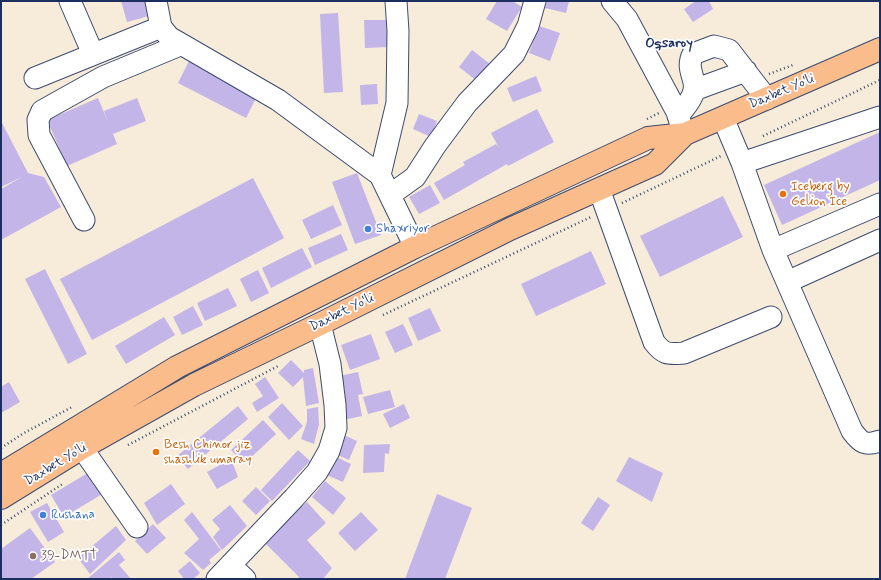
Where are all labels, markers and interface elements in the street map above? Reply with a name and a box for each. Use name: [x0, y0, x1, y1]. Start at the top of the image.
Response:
district label: Oqsaroy: [645, 36, 693, 52]
street label: Daxbet Yo'li: [747, 71, 817, 113]
place label: Iceberg by Gelion Ice: [791, 179, 850, 210]
marker: Iceberg by Gelion Ice: [778, 189, 788, 199]
place label: Shaxriyor: [376, 221, 430, 237]
marker: Shaxriyor: [363, 224, 373, 234]
street label: Daxbet Yo'li: [307, 291, 377, 335]
place label: Besh Chinor jiz shashlik umaray: [164, 437, 251, 468]
street label: Daxbet Yo'li: [22, 440, 90, 490]
marker: Besh Chinor jiz shashlik umaray: [151, 447, 161, 457]
place label: Rushana: [51, 507, 95, 523]
marker: Rushana: [38, 510, 48, 520]
place label: 39-DMTT: [41, 548, 97, 564]
marker: 39-DMTT: [28, 551, 38, 561]

